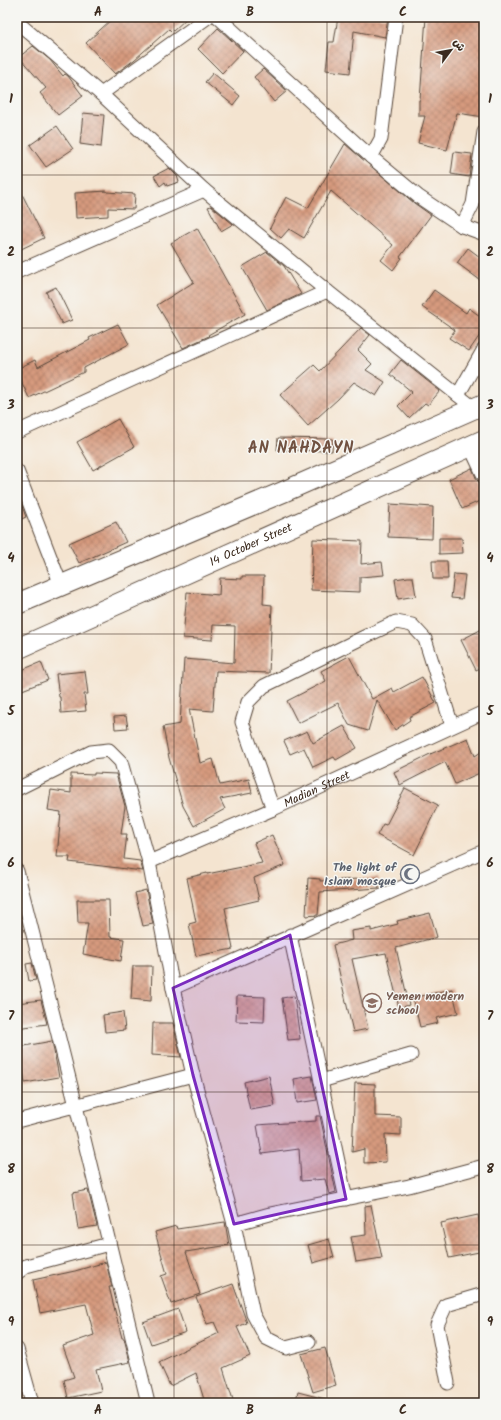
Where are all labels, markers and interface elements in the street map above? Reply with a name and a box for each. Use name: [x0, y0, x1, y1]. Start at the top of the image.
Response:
text: A: [94, 2, 102, 23]
text: B: [246, 2, 254, 23]
text: C: [399, 2, 407, 23]
north arrow: [431, 30, 471, 70]
text: ش: [448, 35, 469, 55]
text: 1: [9, 89, 13, 110]
text: 1: [488, 89, 492, 110]
text: 2: [7, 242, 15, 263]
text: 2: [486, 242, 494, 263]
text: 3: [6, 395, 15, 416]
text: 3: [485, 395, 494, 416]
district label: AN NAHDAYN: [248, 436, 354, 461]
street label: 14 October Street: [206, 517, 295, 571]
text: 4: [7, 548, 15, 569]
text: 4: [486, 548, 494, 569]
text: 5: [7, 701, 16, 722]
text: 5: [486, 701, 495, 722]
street label: Madian Street: [280, 765, 353, 812]
text: 6: [7, 853, 15, 874]
text: 6: [486, 853, 494, 874]
place label: The light of Islam mosque: [324, 858, 398, 891]
mosque icon: The light of Islam mosque: [399, 863, 421, 885]
place label: Yemen modern school: [386, 987, 465, 1020]
school or university icon: Yemen modern school: [361, 992, 383, 1014]
text: 7: [8, 1006, 15, 1027]
text: 7: [487, 1006, 494, 1027]
text: 8: [7, 1159, 15, 1180]
text: 8: [486, 1159, 494, 1180]
text: 9: [8, 1312, 15, 1333]
text: 9: [487, 1312, 494, 1333]
text: A: [94, 1400, 102, 1420]
text: B: [246, 1400, 254, 1420]
text: C: [399, 1400, 407, 1420]

